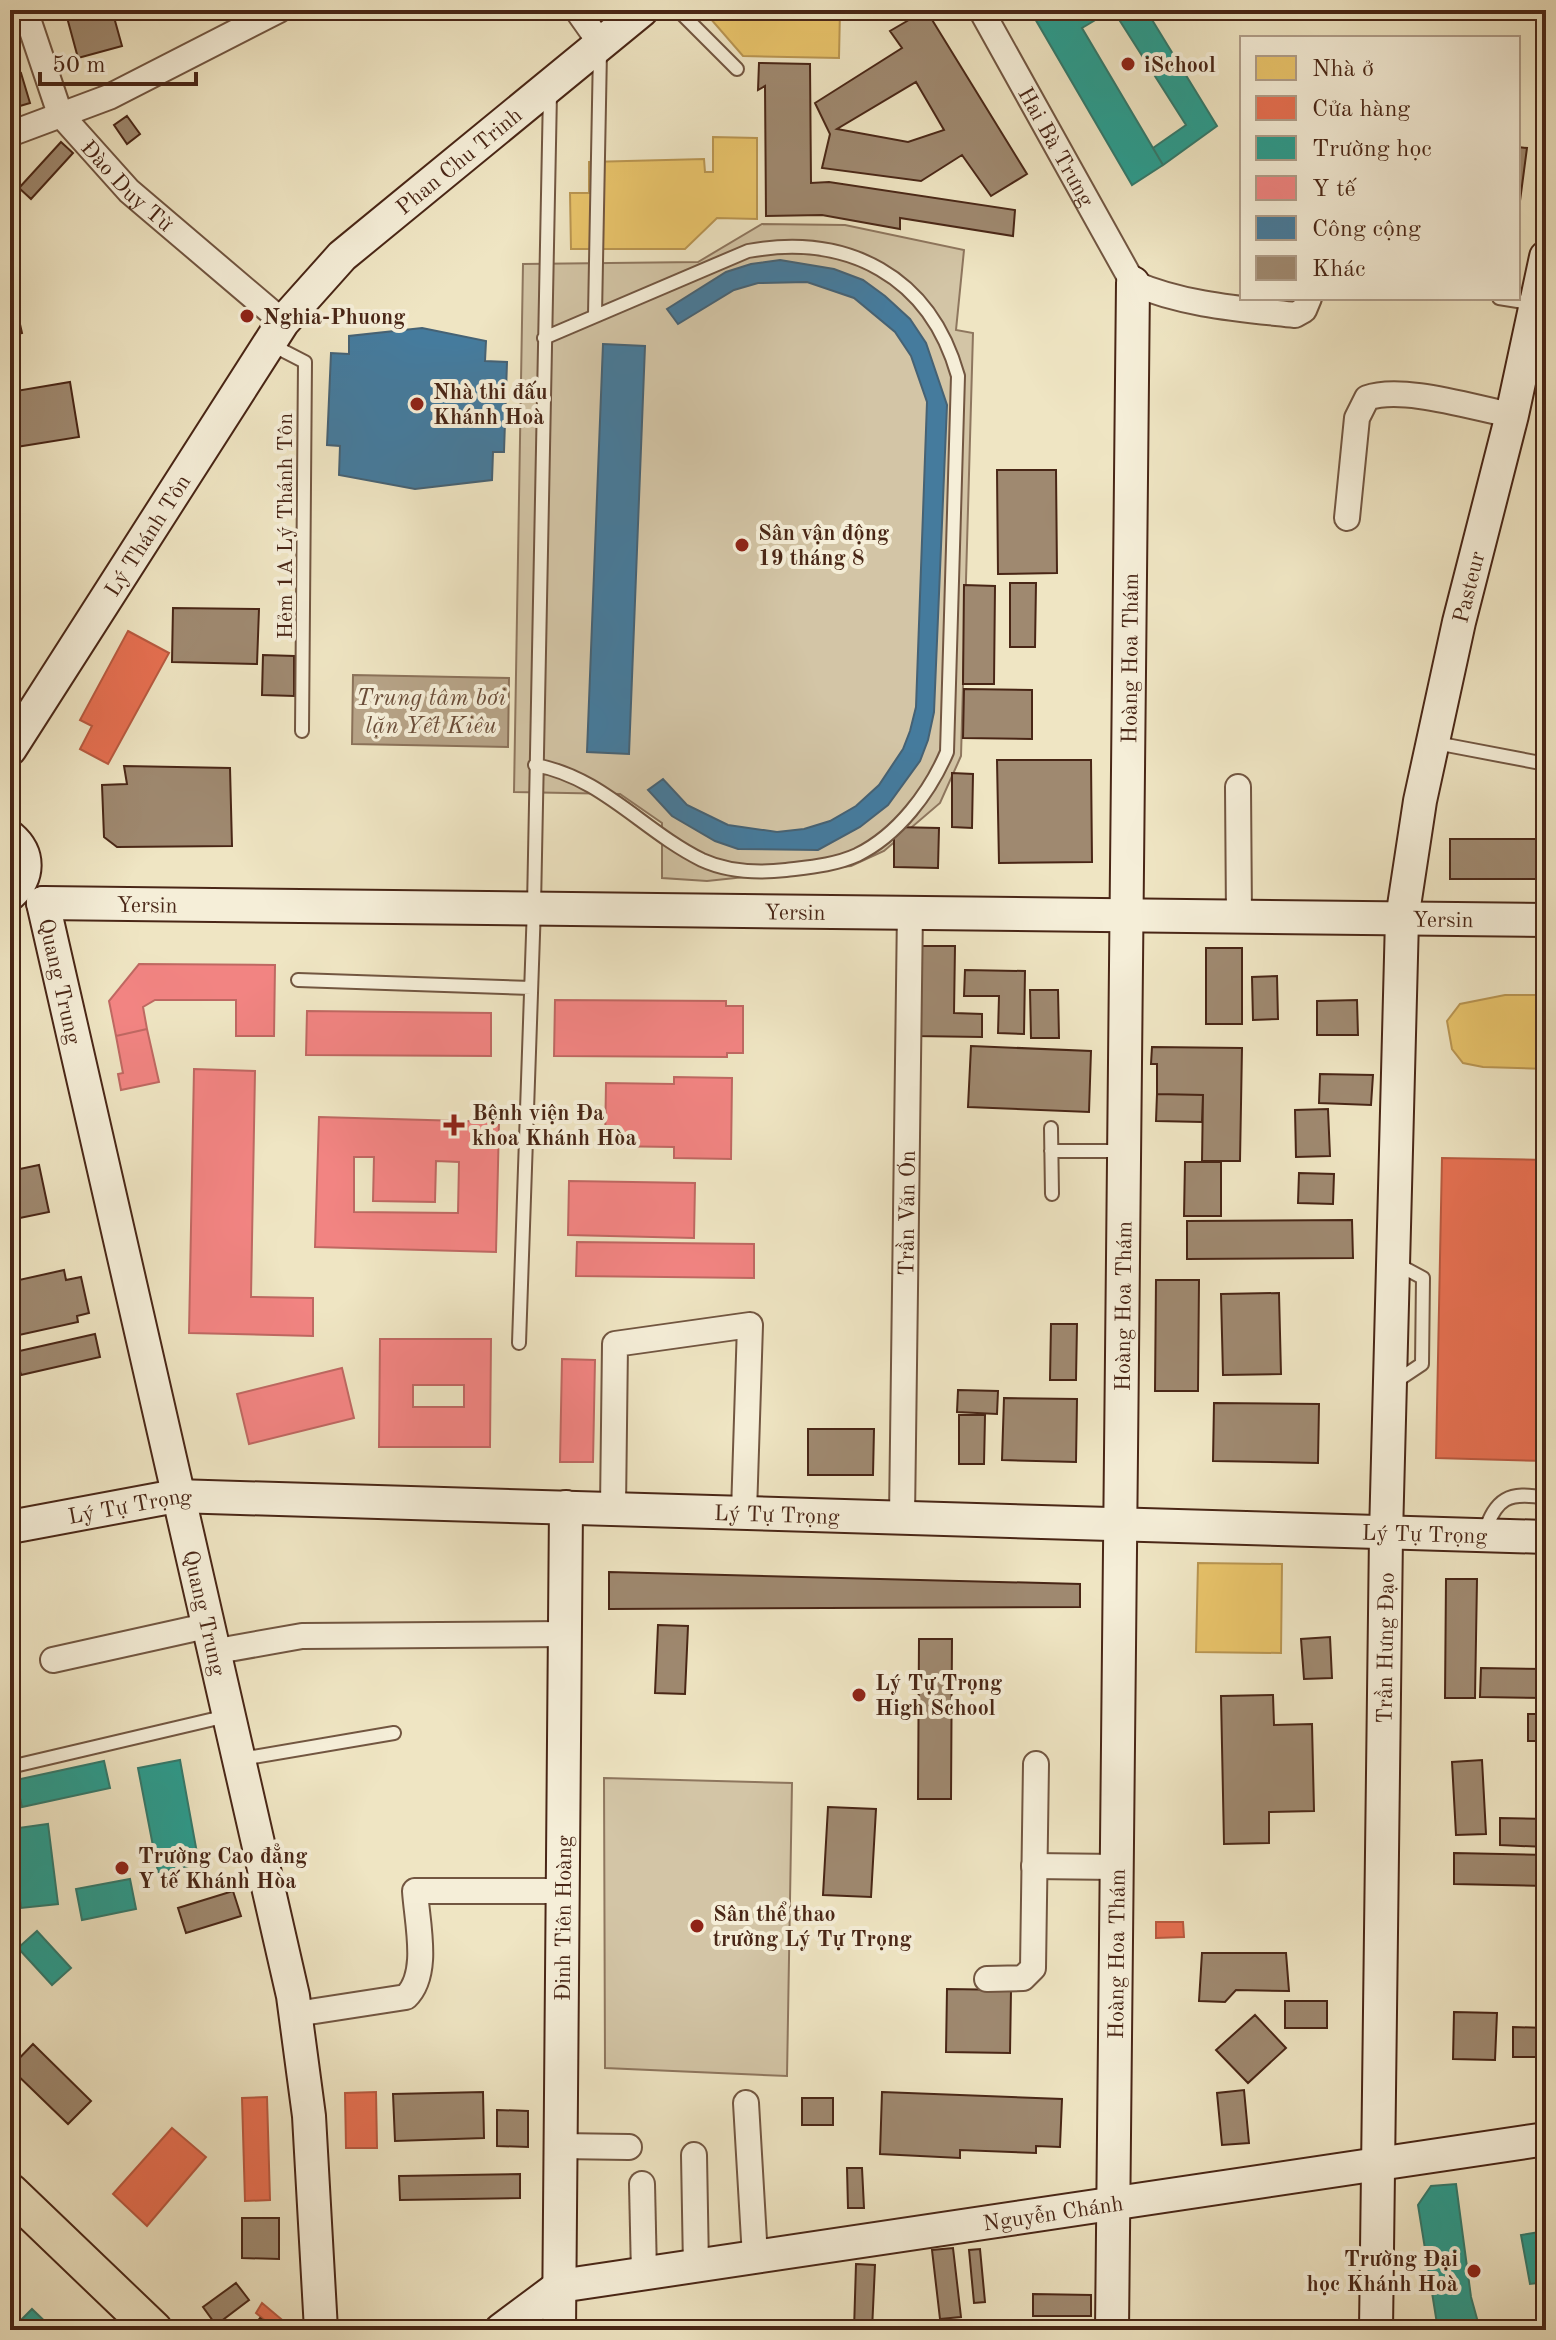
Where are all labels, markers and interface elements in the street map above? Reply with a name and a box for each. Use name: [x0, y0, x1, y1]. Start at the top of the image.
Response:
scale bar: [40, 36, 196, 86]
legend: [1240, 36, 1520, 300]
text: 50 m: [52, 54, 106, 78]
marker: iSchool: [1119, 55, 1137, 73]
place label: iSchool: [1144, 55, 1216, 77]
text: Nhà ở: [1312, 58, 1374, 82]
street label: Hai Bà Trưng: [1013, 84, 1097, 211]
text: Cửa hàng: [1312, 98, 1410, 122]
street label: Phan Chu Trinh: [393, 104, 527, 220]
street label: Đào Duy Từ: [76, 137, 176, 236]
text: Trường học: [1312, 138, 1432, 162]
text: Y tế: [1312, 177, 1358, 202]
text: Công cộng: [1312, 218, 1421, 242]
text: Khác: [1312, 258, 1366, 282]
marker: Nghia-Phuong: [238, 307, 256, 325]
place label: Nghia-Phuong: [263, 307, 406, 329]
place label: Nhà thi đấu Khánh Hoà: [433, 380, 548, 429]
marker: Nhà thi đấu Khánh Hoà: [408, 395, 426, 413]
street label: Hẻm 1A Lý Thánh Tôn: [275, 413, 297, 639]
street label: Lý Thánh Tôn: [102, 471, 195, 601]
place label: Sân vận động 19 tháng 8: [758, 523, 889, 570]
marker: Sân vận động 19 tháng 8: [733, 536, 751, 554]
street label: Pasteur: [1450, 549, 1490, 626]
street label: Hoàng Hoa Thám: [1119, 573, 1143, 743]
water label: Trung tâm bơi lặn Yết Kiêu: [356, 687, 506, 739]
street label: Yersin: [116, 895, 178, 918]
street label: Yersin: [764, 902, 826, 925]
street label: Yersin: [1412, 909, 1474, 932]
street label: Quang Trung: [34, 916, 84, 1047]
place label: Bệnh viện Đa khoa Khánh Hòa: [472, 1103, 637, 1150]
marker: Bệnh viện Đa khoa Khánh Hòa: [443, 1114, 465, 1136]
street label: Trần Văn Ơn: [896, 1150, 920, 1276]
street label: Hoàng Hoa Thám: [1113, 1221, 1136, 1391]
street label: Lý Tự Trọng: [66, 1486, 192, 1529]
street label: Lý Tự Trọng: [714, 1503, 840, 1529]
street label: Lý Tự Trọng: [1361, 1522, 1488, 1548]
street label: Quang Trung: [178, 1548, 228, 1678]
street label: Trần Hưng Đạo: [1374, 1572, 1399, 1724]
place label: Lý Tự Trọng High School: [875, 1673, 1002, 1720]
marker: Lý Tự Trọng High School: [850, 1686, 868, 1704]
street label: Đinh Tiên Hoàng: [553, 1835, 576, 2001]
place label: Trường Cao đẳng Y tế Khánh Hòa: [138, 1843, 307, 1893]
marker: Trường Cao đẳng Y tế Khánh Hòa: [113, 1859, 131, 1877]
street label: Hoàng Hoa Thám: [1106, 1869, 1130, 2039]
place label: Sân thể thao trường Lý Tự Trọng: [713, 1901, 912, 1951]
marker: Sân thể thao trường Lý Tự Trọng: [688, 1917, 706, 1935]
street label: Nguyễn Chánh: [982, 2193, 1125, 2236]
place label: Trường Đại học Khánh Hoà: [1307, 2249, 1458, 2296]
marker: Trường Đại học Khánh Hoà: [1465, 2262, 1483, 2280]

